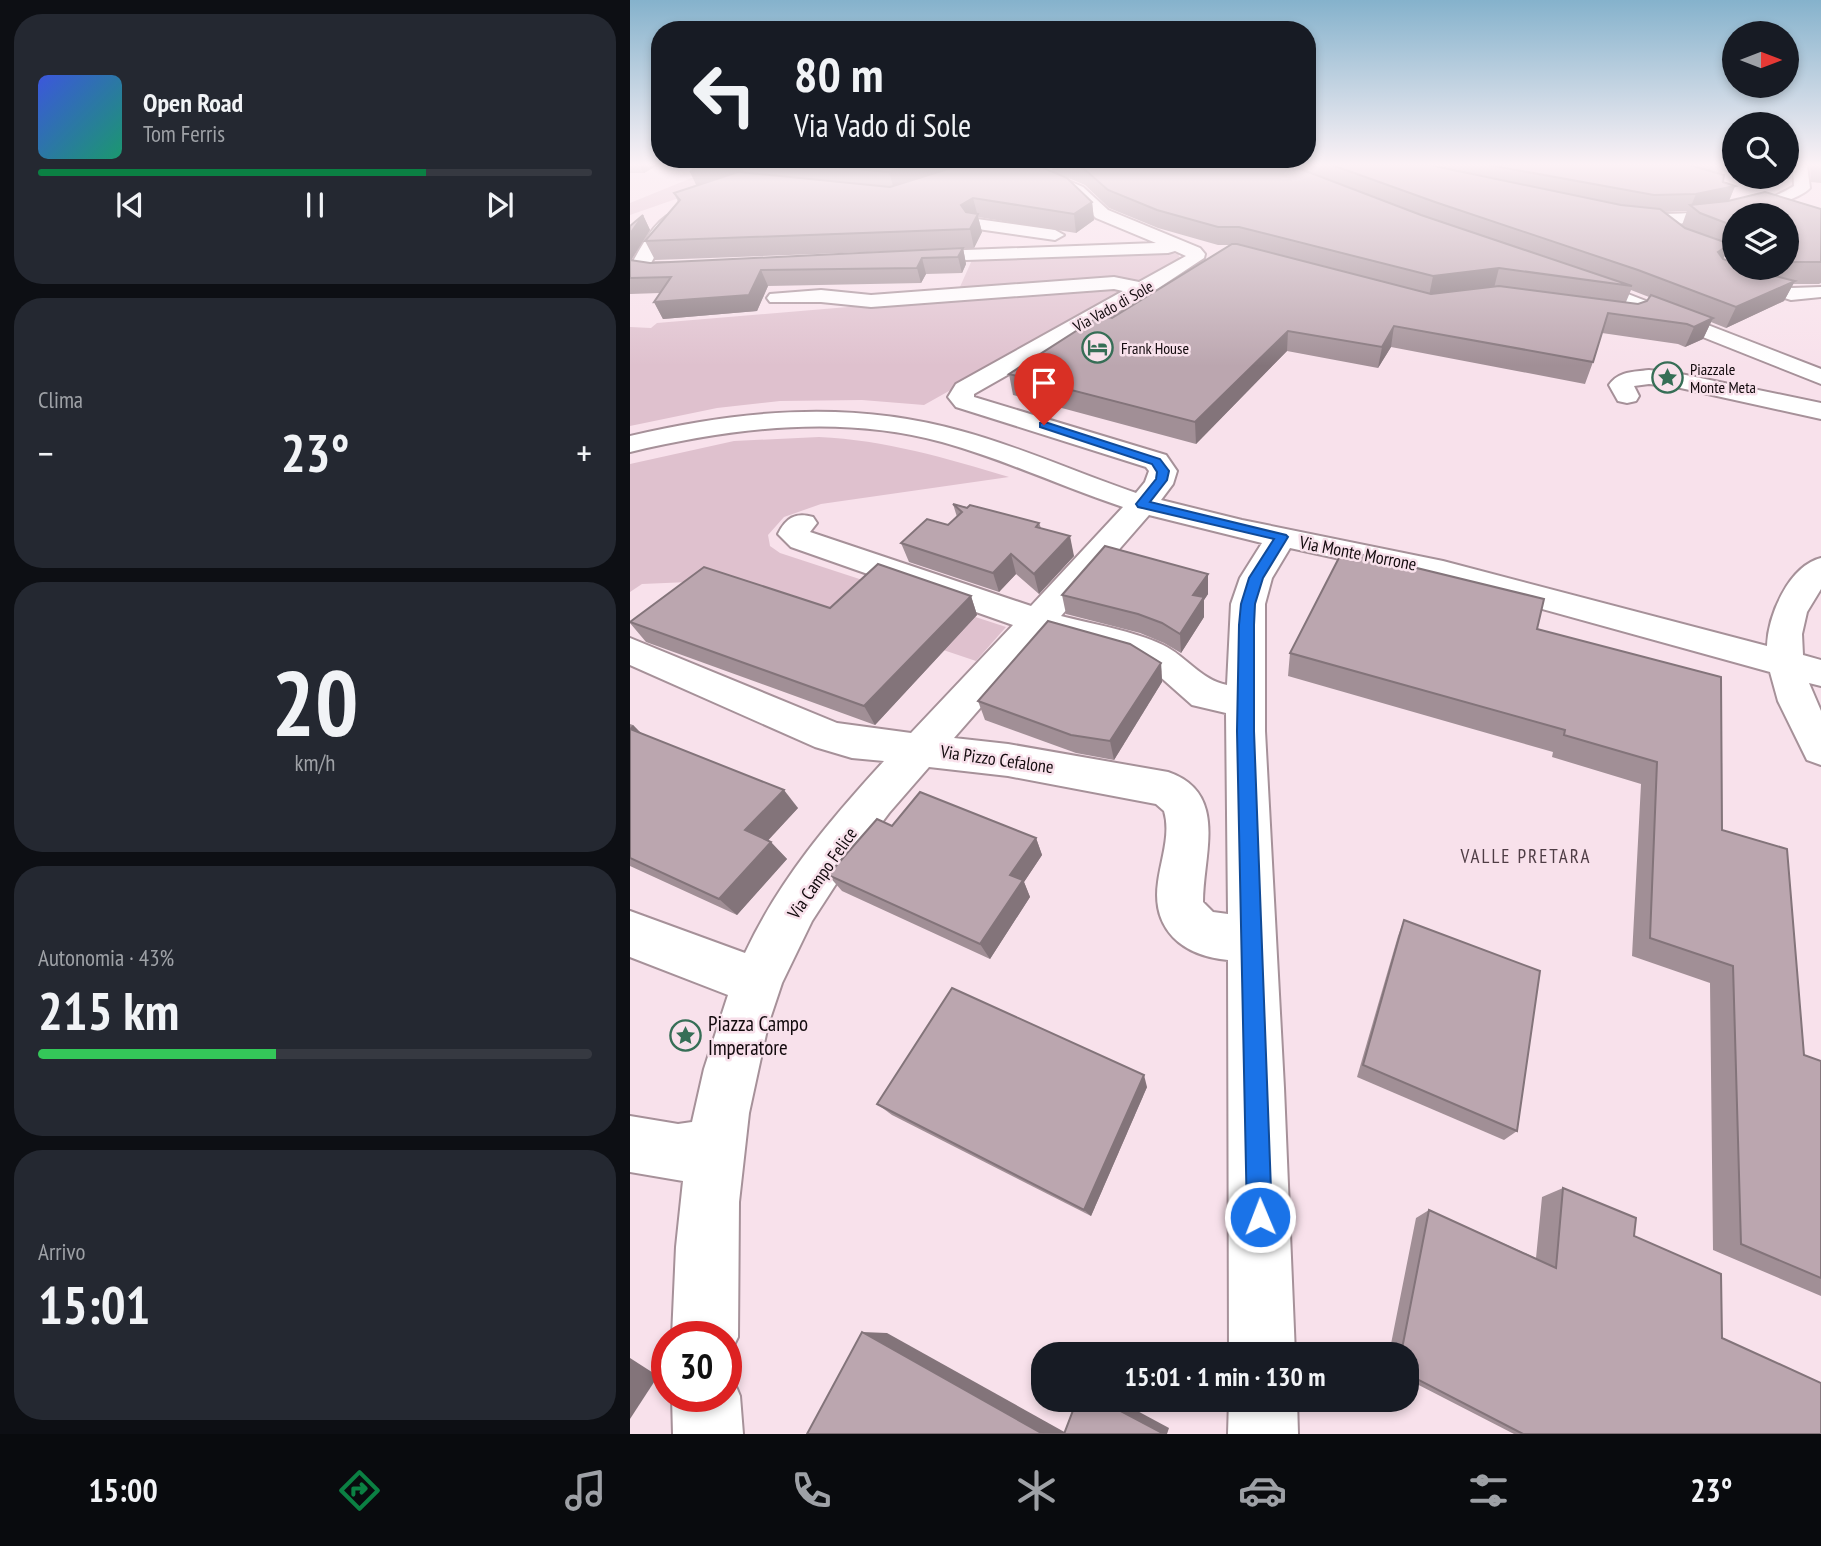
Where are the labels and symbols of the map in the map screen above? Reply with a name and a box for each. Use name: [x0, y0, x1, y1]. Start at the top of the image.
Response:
north arrow: [1722, 21, 1799, 98]
street label: Via Vado di Sole: [1069, 276, 1157, 337]
hotel icon: Frank House: [1081, 331, 1115, 365]
place label: Frank House: [1121, 338, 1189, 358]
pin: [1014, 353, 1074, 425]
place label: Piazzale Monte Meta: [1690, 359, 1756, 397]
place icon: Piazzale Monte Meta: [1650, 361, 1684, 395]
street label: Via Monte Morrone: [1297, 530, 1418, 576]
street label: Via Pizzo Cefalone: [938, 740, 1055, 778]
street label: Via Campo Felice: [782, 823, 862, 924]
district label: VALLE PRETARA: [1460, 844, 1591, 868]
place label: Piazza Campo Imperatore: [708, 1010, 808, 1061]
place icon: Piazza Campo Imperatore: [668, 1018, 702, 1052]
position arrow: [1223, 1180, 1297, 1254]
speed limit sign: 30: [651, 1321, 742, 1412]

